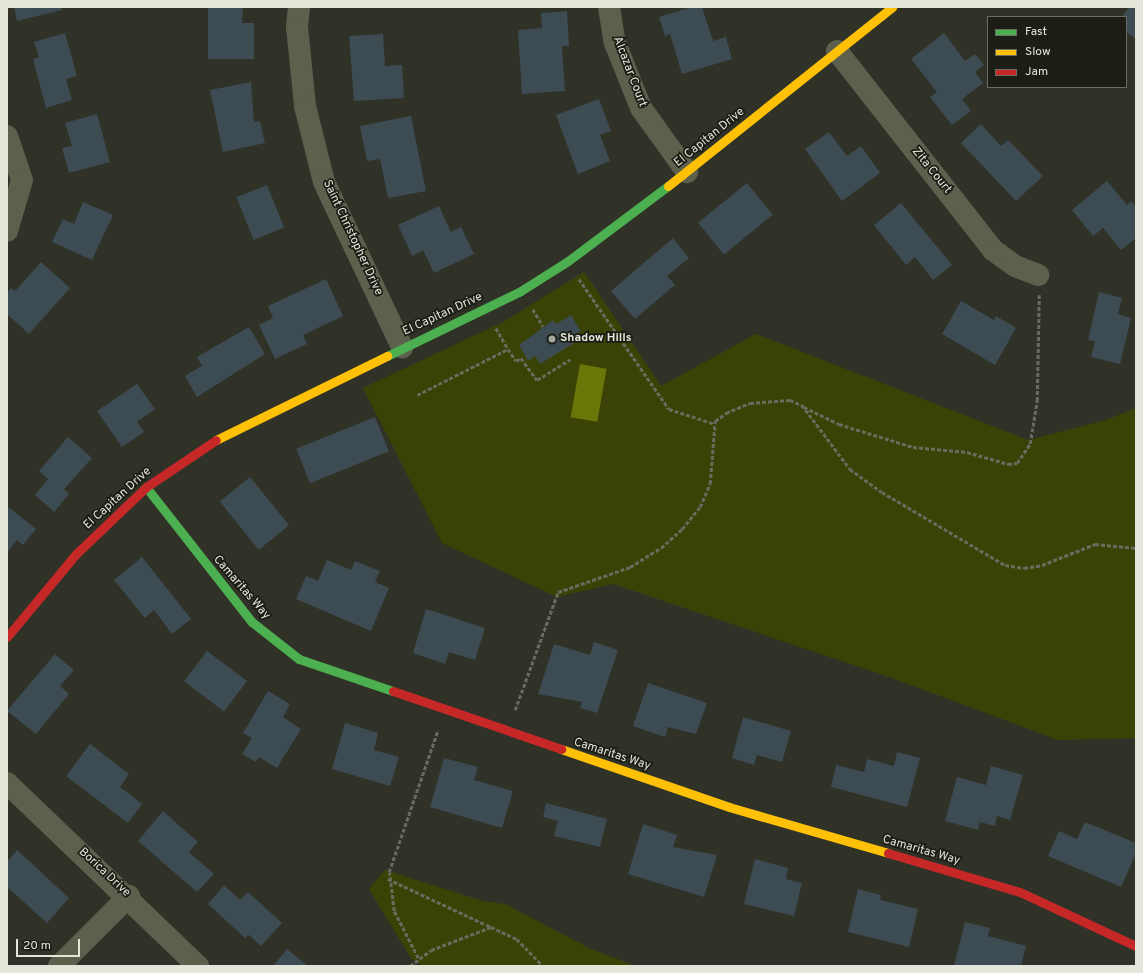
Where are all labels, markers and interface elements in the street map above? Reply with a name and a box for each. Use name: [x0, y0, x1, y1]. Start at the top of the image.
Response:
legend: [987, 16, 1127, 88]
text: Fast: [1025, 24, 1047, 40]
street label: Alcazar Court: [609, 35, 649, 109]
text: Slow: [1025, 44, 1051, 60]
text: Jam: [1025, 64, 1048, 80]
street label: El Capitan Drive: [672, 105, 748, 171]
street label: Zita Court: [908, 145, 954, 197]
street label: Saint Christopher Drive: [319, 178, 385, 298]
street label: El Capitan Drive: [401, 290, 485, 340]
place label: Shadow Hills: [560, 332, 632, 346]
marker: Shadow Hills: [547, 334, 557, 344]
street label: El Capitan Drive: [81, 465, 155, 533]
street label: Camaritas Way: [209, 553, 273, 623]
street label: Camaritas Way: [572, 736, 652, 774]
street label: Camaritas Way: [880, 833, 962, 869]
street label: Borica Drive: [75, 845, 133, 901]
scale bar: [18, 931, 82, 957]
text: 20 m: [23, 938, 51, 954]

